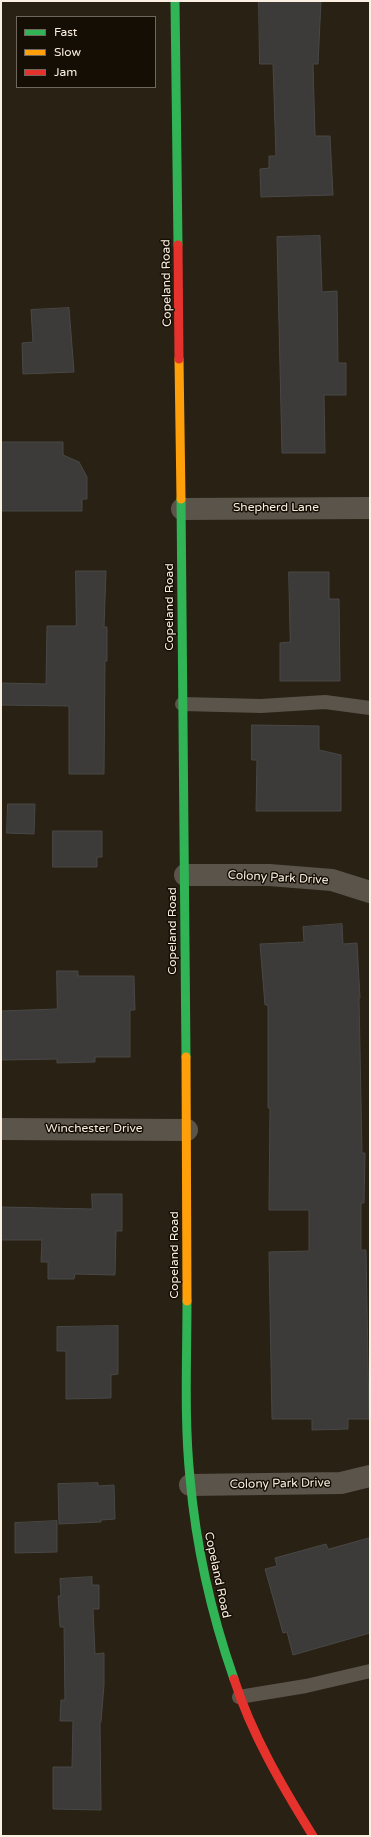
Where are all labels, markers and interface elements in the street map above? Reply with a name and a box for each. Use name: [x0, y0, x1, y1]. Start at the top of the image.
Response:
legend: [16, 16, 156, 88]
text: Fast: [54, 25, 77, 39]
text: Slow: [54, 45, 81, 59]
text: Jam: [54, 65, 77, 79]
street label: Copeland Road: [159, 239, 175, 327]
street label: Shepherd Lane: [233, 501, 319, 515]
street label: Copeland Road: [163, 563, 177, 651]
street label: Colony Park Drive: [227, 868, 329, 888]
street label: Copeland Road: [166, 887, 180, 975]
street label: Winchester Drive: [45, 1122, 143, 1136]
street label: Copeland Road: [168, 1211, 182, 1299]
street label: Colony Park Drive: [229, 1476, 331, 1492]
street label: Copeland Road: [201, 1531, 233, 1619]

